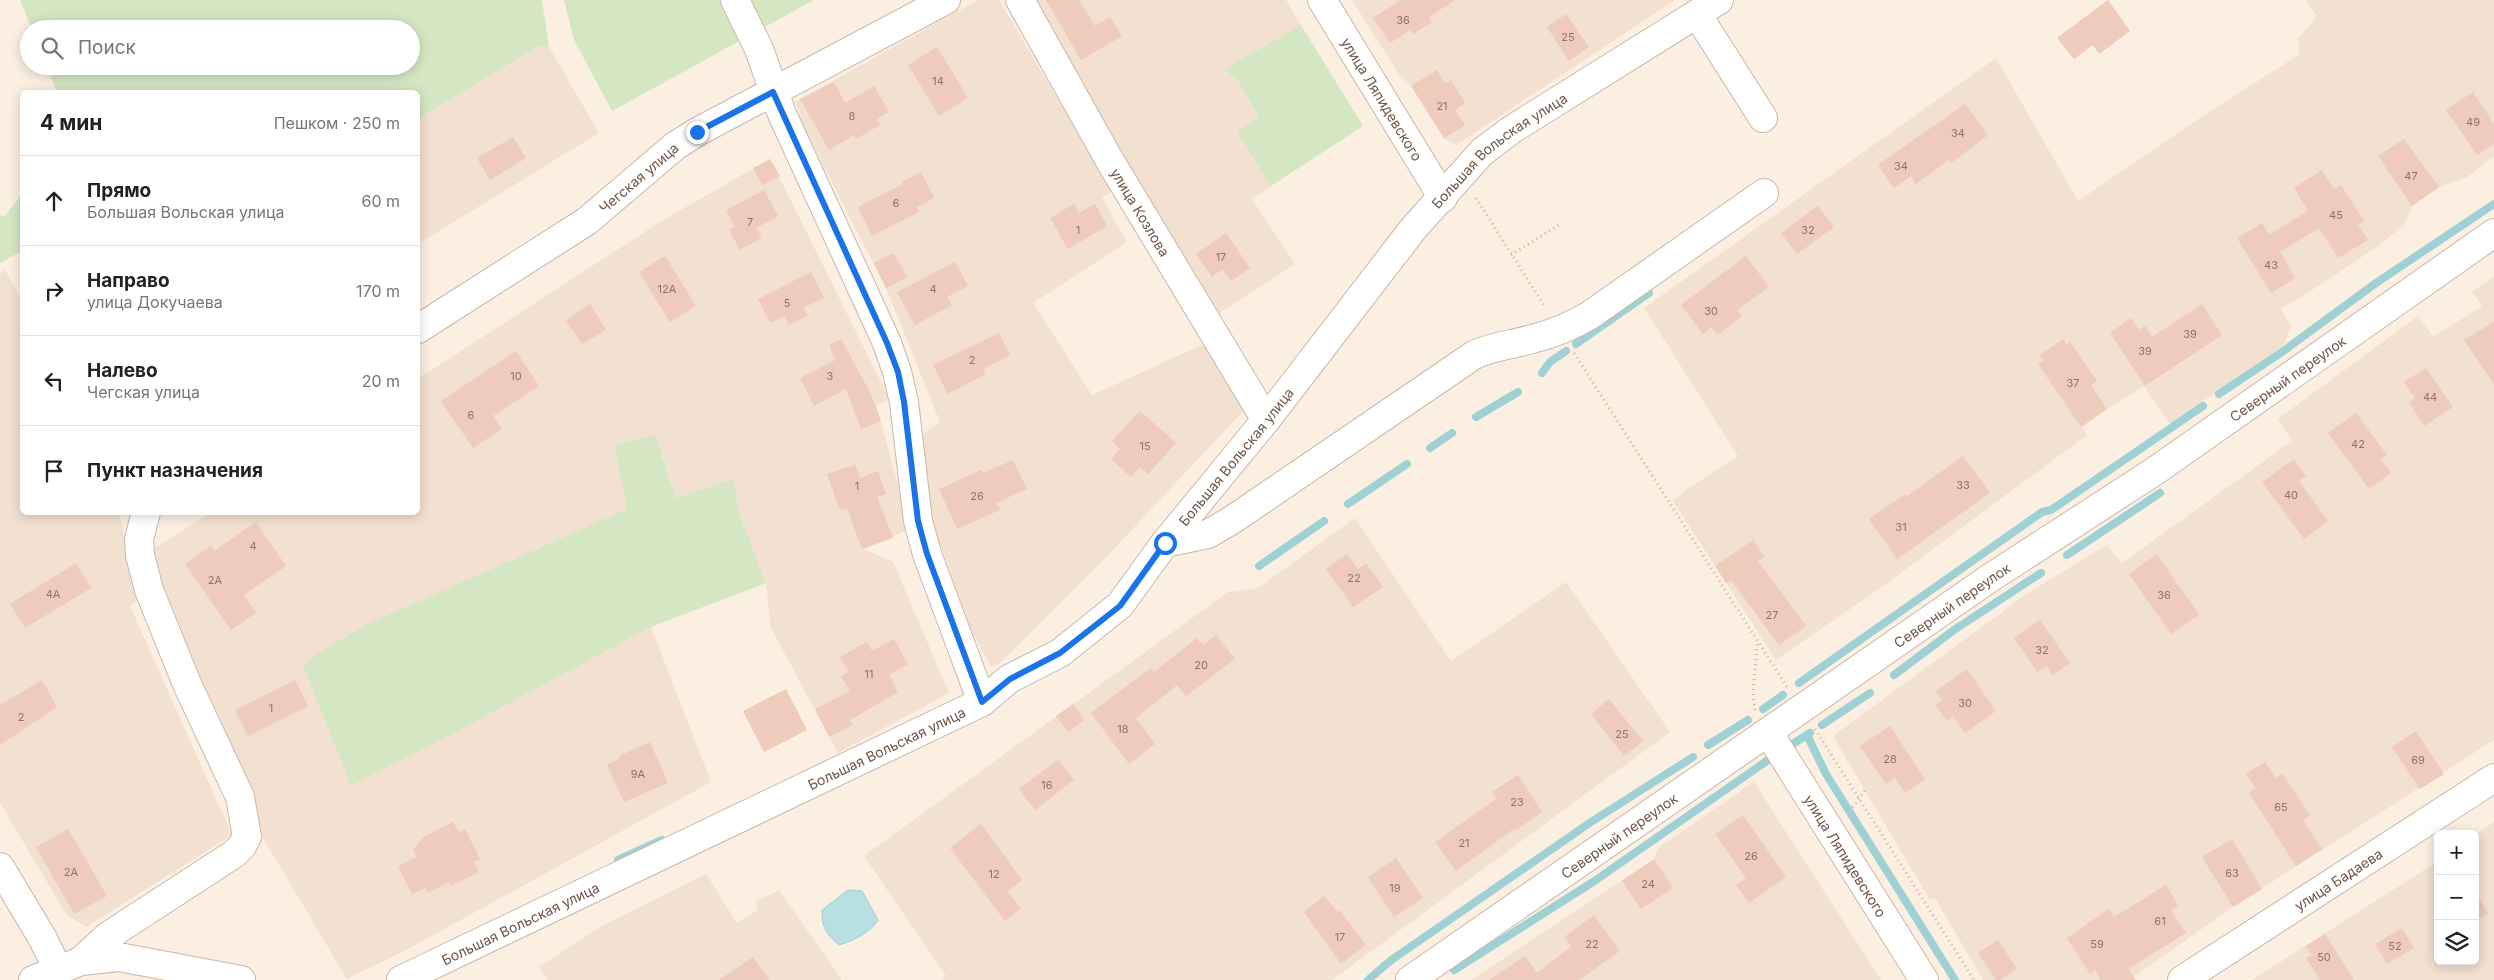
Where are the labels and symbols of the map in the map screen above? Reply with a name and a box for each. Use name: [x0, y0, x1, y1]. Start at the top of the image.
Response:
house number: 36: [1396, 13, 1410, 27]
house number: 25: [1561, 30, 1575, 44]
street label: улица Ляпидевского: [1338, 34, 1427, 164]
house number: 14: [932, 74, 944, 88]
street label: Большая Вольская улица: [1427, 89, 1570, 211]
house number: 21: [1436, 99, 1448, 113]
house number: 8: [849, 109, 856, 123]
house number: 49: [2466, 115, 2480, 129]
route end: [686, 121, 709, 144]
house number: 34: [1951, 126, 1965, 140]
street label: Чегская улица: [595, 139, 681, 216]
house number: 34: [1894, 159, 1908, 173]
street label: улица Козлова: [1108, 165, 1174, 259]
house number: 47: [2404, 169, 2418, 183]
house number: 6: [893, 196, 900, 210]
house number: 45: [2329, 208, 2343, 222]
house number: 7: [747, 215, 753, 229]
house number: 1: [1076, 223, 1080, 237]
house number: 32: [1801, 223, 1815, 237]
house number: 17: [1216, 250, 1226, 264]
house number: 43: [2264, 258, 2278, 272]
house number: 12А: [658, 282, 677, 296]
house number: 4: [929, 282, 937, 296]
house number: 5: [784, 296, 791, 310]
house number: 30: [1704, 304, 1718, 318]
house number: 39: [2183, 327, 2197, 341]
street label: Северный переулок: [2226, 331, 2349, 425]
house number: 39: [2138, 344, 2152, 358]
house number: 2: [969, 353, 975, 367]
house number: 10: [510, 369, 522, 383]
house number: 3: [827, 369, 834, 383]
house number: 37: [2066, 376, 2080, 390]
street label: Большая Вольская улица: [1174, 384, 1297, 529]
house number: 44: [2423, 390, 2437, 404]
house number: 6: [468, 408, 475, 422]
house number: 42: [2351, 437, 2365, 451]
house number: 15: [1139, 439, 1151, 453]
house number: 33: [1956, 478, 1970, 492]
house number: 1: [855, 479, 859, 493]
house number: 40: [2284, 488, 2298, 502]
house number: 26: [970, 489, 984, 503]
house number: 31: [1895, 520, 1907, 534]
route start: [1154, 532, 1177, 555]
house number: 4: [249, 539, 257, 553]
street label: Северный переулок: [1890, 558, 2014, 651]
house number: 22: [1347, 571, 1361, 585]
house number: 2А: [208, 573, 223, 587]
house number: 4А: [46, 587, 61, 601]
house number: 36: [2157, 588, 2171, 602]
house number: 27: [1766, 608, 1778, 622]
house number: 32: [2035, 643, 2049, 657]
house number: 20: [1194, 658, 1208, 672]
house number: 11: [865, 667, 873, 681]
house number: 30: [1958, 696, 1972, 710]
house number: 1: [269, 701, 273, 715]
street label: Большая Вольская улица: [805, 703, 968, 793]
house number: 2: [18, 710, 24, 724]
house number: 18: [1117, 722, 1129, 736]
house number: 25: [1615, 727, 1629, 741]
house number: 28: [1883, 752, 1897, 766]
house number: 69: [2411, 753, 2425, 767]
house number: 9А: [631, 767, 646, 781]
house number: 16: [1041, 778, 1053, 792]
street label: Северный переулок: [1557, 789, 1681, 882]
street label: улица Ляпидевского: [1801, 791, 1891, 920]
house number: 23: [1510, 795, 1524, 809]
house number: 65: [2274, 800, 2288, 814]
house number: 21: [1458, 836, 1470, 850]
street label: улица Бадаева: [2291, 844, 2385, 914]
house number: 26: [1744, 849, 1758, 863]
house number: 2А: [64, 865, 79, 879]
house number: 63: [2225, 866, 2239, 880]
house number: 12: [988, 867, 1000, 881]
house number: 24: [1641, 877, 1655, 891]
street label: Большая Вольская улица: [438, 878, 602, 968]
house number: 19: [1389, 881, 1401, 895]
house number: 61: [2154, 914, 2166, 928]
house number: 17: [1335, 930, 1345, 944]
house number: 22: [1585, 937, 1599, 951]
house number: 59: [2090, 937, 2104, 951]
house number: 52: [2388, 939, 2402, 953]
house number: 50: [2317, 950, 2331, 964]

